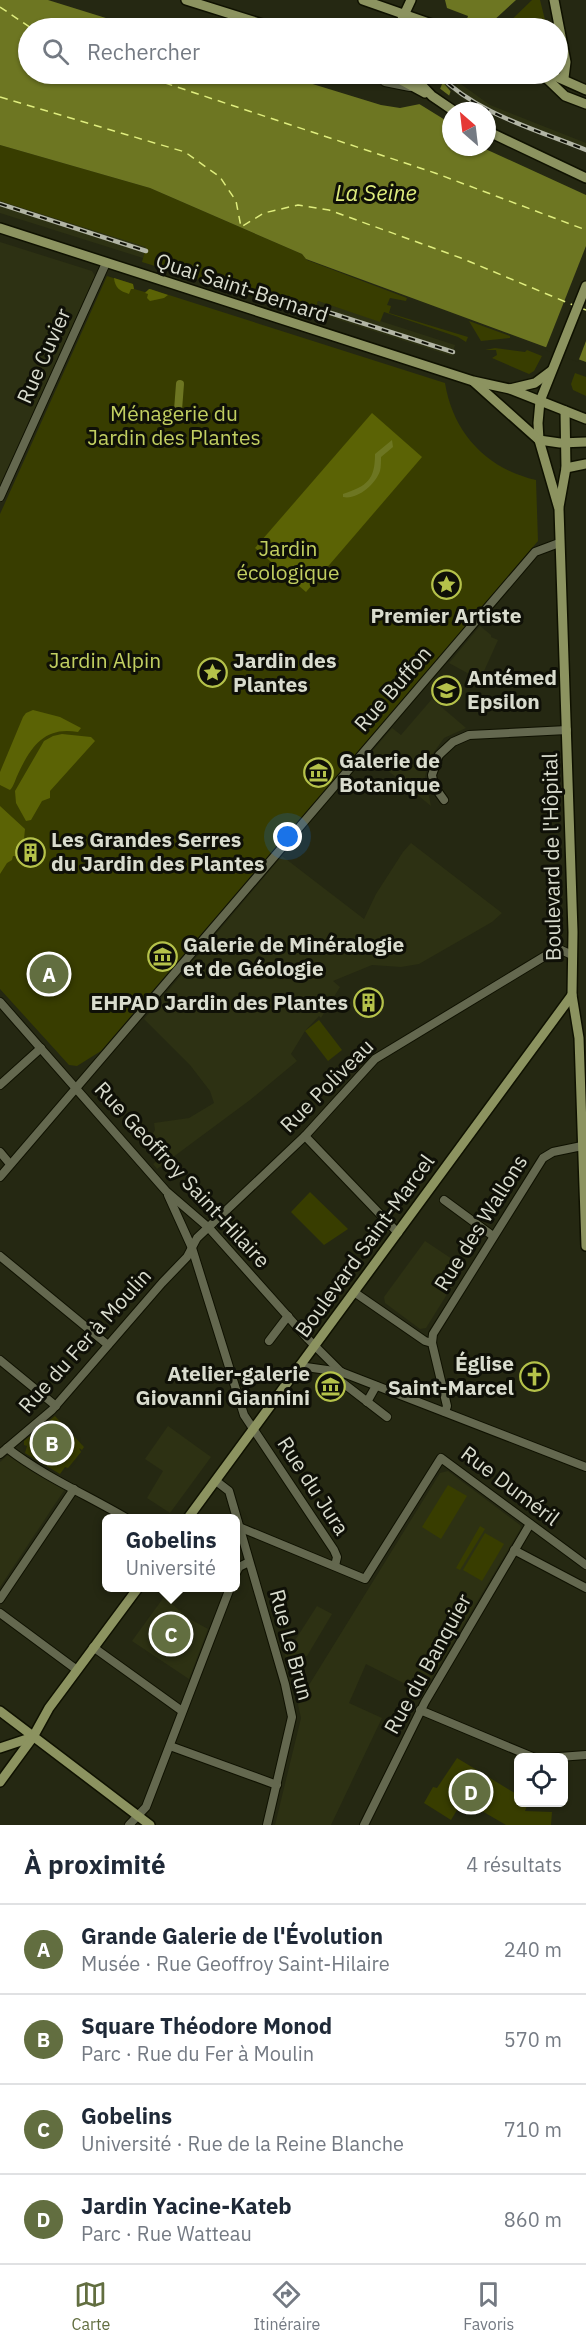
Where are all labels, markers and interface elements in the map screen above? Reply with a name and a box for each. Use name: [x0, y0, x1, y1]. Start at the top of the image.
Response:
search box: [18, 18, 568, 84]
icon: search: [39, 35, 72, 68]
text: Rechercher: [87, 37, 200, 66]
north arrow: [442, 102, 496, 156]
water label: La Seine: [335, 178, 417, 207]
street label: Quai Saint-Bernard: [152, 246, 332, 328]
street label: Rue Cuvier: [10, 303, 77, 408]
park label: Ménagerie du Jardin des Plantes: [87, 399, 261, 451]
park label: Jardin écologique: [236, 534, 340, 586]
place icon: Premier Artiste: [430, 569, 462, 601]
place label: Premier Artiste: [371, 601, 522, 629]
street label: Rue Buffon: [347, 640, 437, 737]
park label: Jardin Alpin: [49, 646, 161, 674]
place label: Jardin des Plantes: [233, 646, 337, 698]
place icon: Jardin des Plantes: [196, 657, 228, 689]
place label: Antémed Epsilon: [467, 663, 557, 715]
school or university icon: Antémed Epsilon: [430, 674, 462, 706]
place label: Galerie de Botanique: [339, 746, 441, 798]
street label: Boulevard de l'Hôpital: [535, 752, 567, 961]
museum icon: Galerie de Botanique: [302, 757, 334, 789]
your location: [273, 822, 302, 851]
place label: Les Grandes Serres du Jardin des Plantes: [51, 825, 265, 877]
building icon: Les Grandes Serres du Jardin des Plantes: [14, 836, 46, 868]
place label: Galerie de Minéralogie et de Géologie: [183, 930, 404, 982]
museum icon: Galerie de Minéralogie et de Géologie: [146, 941, 178, 973]
pin: A: [29, 952, 68, 996]
building icon: EHPAD Jardin des Plantes: [353, 987, 385, 1019]
place label: EHPAD Jardin des Plantes: [90, 988, 348, 1016]
street label: Rue Poliveau: [273, 1032, 379, 1138]
street label: Rue Geoffroy Saint-Hilaire: [89, 1075, 277, 1274]
street label: Boulevard Saint-Marcel: [288, 1148, 440, 1343]
street label: Rue des Wallons: [427, 1149, 533, 1296]
street label: Rue du Fer à Moulin: [12, 1262, 157, 1419]
place label: Église Saint-Marcel: [388, 1349, 514, 1401]
place label: Atelier-galerie Giovanni Giannini: [136, 1359, 310, 1411]
church icon: Église Saint-Marcel: [519, 1360, 551, 1392]
museum icon: Atelier-galerie Giovanni Giannini: [315, 1370, 347, 1402]
pin: B: [32, 1420, 72, 1466]
street label: Rue du Jura: [271, 1431, 356, 1540]
street label: Rue Duméril: [456, 1439, 566, 1532]
popup: [102, 1514, 240, 1592]
text: Gobelins: [125, 1525, 217, 1554]
text: Université: [125, 1554, 216, 1581]
street label: Rue Le Brun: [264, 1586, 320, 1703]
street label: Rue du Banquier: [377, 1588, 477, 1739]
pin: C: [152, 1612, 190, 1656]
map controls: [514, 1753, 568, 1807]
button: locate: [514, 1753, 568, 1807]
pin: D: [452, 1770, 490, 1814]
text: À proximité: [24, 1847, 166, 1881]
text: 4 résultats: [466, 1851, 562, 1878]
text: Grande Galerie de l'Évolution: [81, 1921, 383, 1950]
text: A: [37, 1936, 50, 1963]
text: 240 m: [504, 1936, 562, 1963]
text: Musée · Rue Geoffroy Saint-Hilaire: [81, 1950, 390, 1977]
text: Square Théodore Monod: [81, 2011, 332, 2040]
text: B: [37, 2026, 50, 2053]
text: 570 m: [504, 2026, 562, 2053]
text: Parc · Rue du Fer à Moulin: [81, 2040, 314, 2067]
text: Gobelins: [81, 2101, 172, 2130]
text: C: [37, 2116, 50, 2143]
text: 710 m: [504, 2116, 562, 2143]
text: Université · Rue de la Reine Blanche: [81, 2130, 404, 2157]
text: Jardin Yacine-Kateb: [81, 2191, 292, 2220]
text: D: [37, 2206, 50, 2233]
text: 860 m: [504, 2206, 562, 2233]
text: Parc · Rue Watteau: [81, 2220, 252, 2247]
tab: Carte: [72, 2278, 110, 2334]
tab: Itinéraire: [253, 2278, 320, 2334]
tab: Favoris: [463, 2278, 514, 2334]

